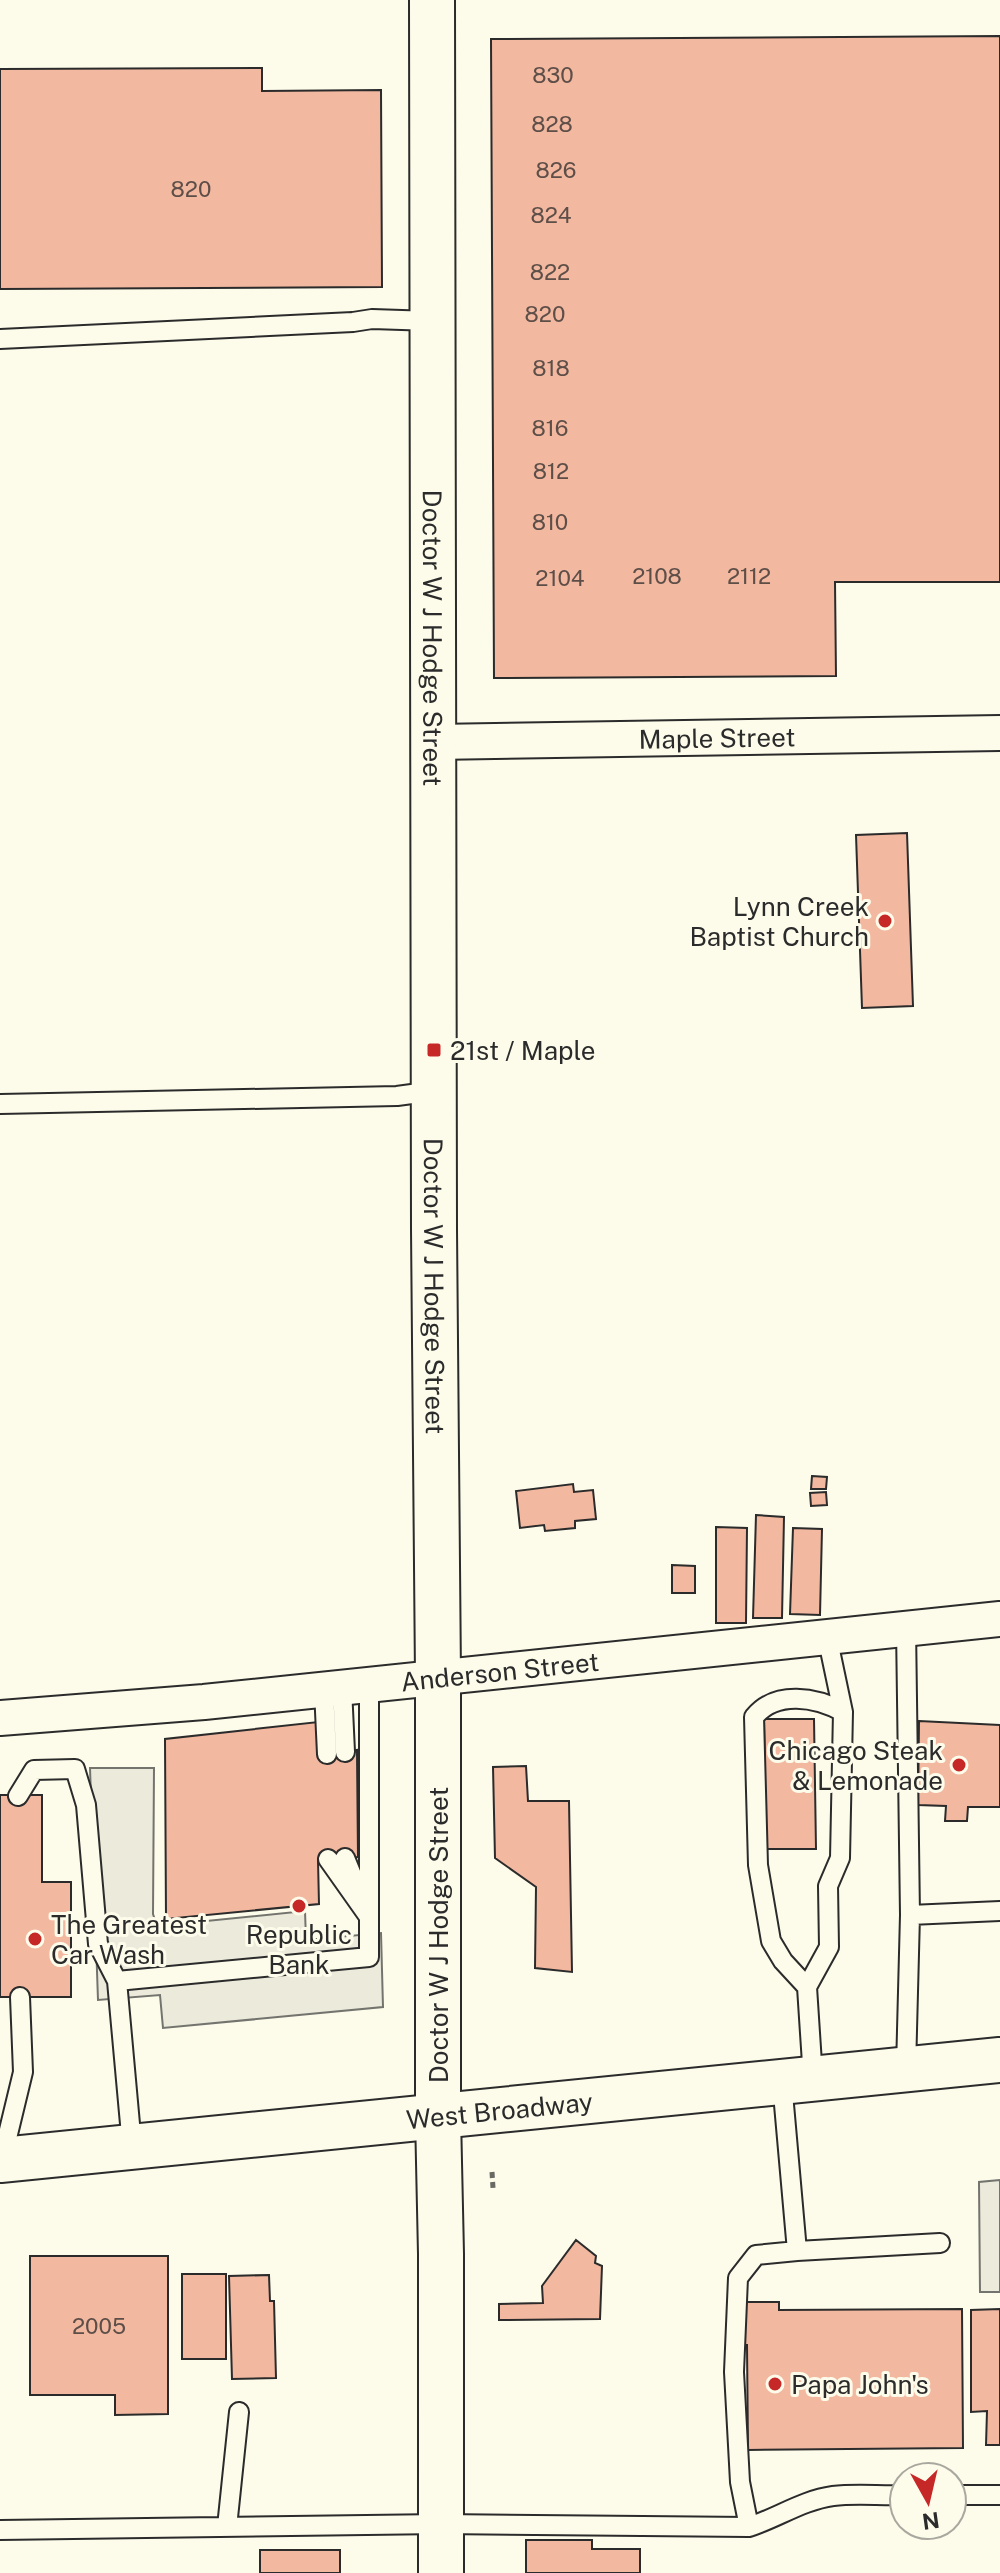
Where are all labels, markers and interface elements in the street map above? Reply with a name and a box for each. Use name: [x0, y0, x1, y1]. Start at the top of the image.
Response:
house number: 830: [532, 62, 574, 88]
house number: 828: [531, 111, 573, 137]
house number: 826: [535, 157, 577, 183]
house number: 820: [171, 176, 211, 202]
house number: 824: [530, 202, 572, 228]
house number: 822: [530, 259, 570, 285]
house number: 820: [525, 301, 565, 327]
house number: 818: [532, 355, 570, 381]
house number: 816: [532, 415, 568, 441]
house number: 812: [533, 458, 569, 484]
street label: Doctor W J Hodge Street: [417, 490, 449, 786]
house number: 810: [532, 509, 568, 535]
house number: 2108: [632, 563, 682, 589]
house number: 2112: [727, 563, 771, 589]
house number: 2104: [535, 565, 585, 591]
street label: Maple Street: [638, 721, 796, 754]
place label: Lynn Creek Baptist Church: [689, 891, 869, 952]
marker: Lynn Creek Baptist Church: [876, 912, 894, 930]
place label: 21st / Maple: [450, 1035, 596, 1066]
marker: 21st / Maple: [425, 1041, 443, 1059]
street label: Doctor W J Hodge Street: [418, 1138, 451, 1435]
street label: Anderson Street: [399, 1645, 600, 1697]
place label: Chicago Steak & Lemonade: [769, 1735, 943, 1796]
marker: Chicago Steak & Lemonade: [950, 1756, 968, 1774]
street label: Doctor W J Hodge Street: [423, 1787, 454, 2083]
marker: Republic Bank: [290, 1897, 308, 1915]
place label: The Greatest Car Wash: [51, 1909, 207, 1970]
place label: Republic Bank: [246, 1919, 352, 1980]
marker: The Greatest Car Wash: [26, 1930, 44, 1948]
street label: West Broadway: [405, 2085, 594, 2135]
house number: 2005: [72, 2313, 126, 2339]
place label: Papa John's: [791, 2369, 929, 2400]
marker: Papa John's: [766, 2375, 784, 2393]
north arrow: [888, 2461, 968, 2541]
text: N: [920, 2507, 941, 2535]

